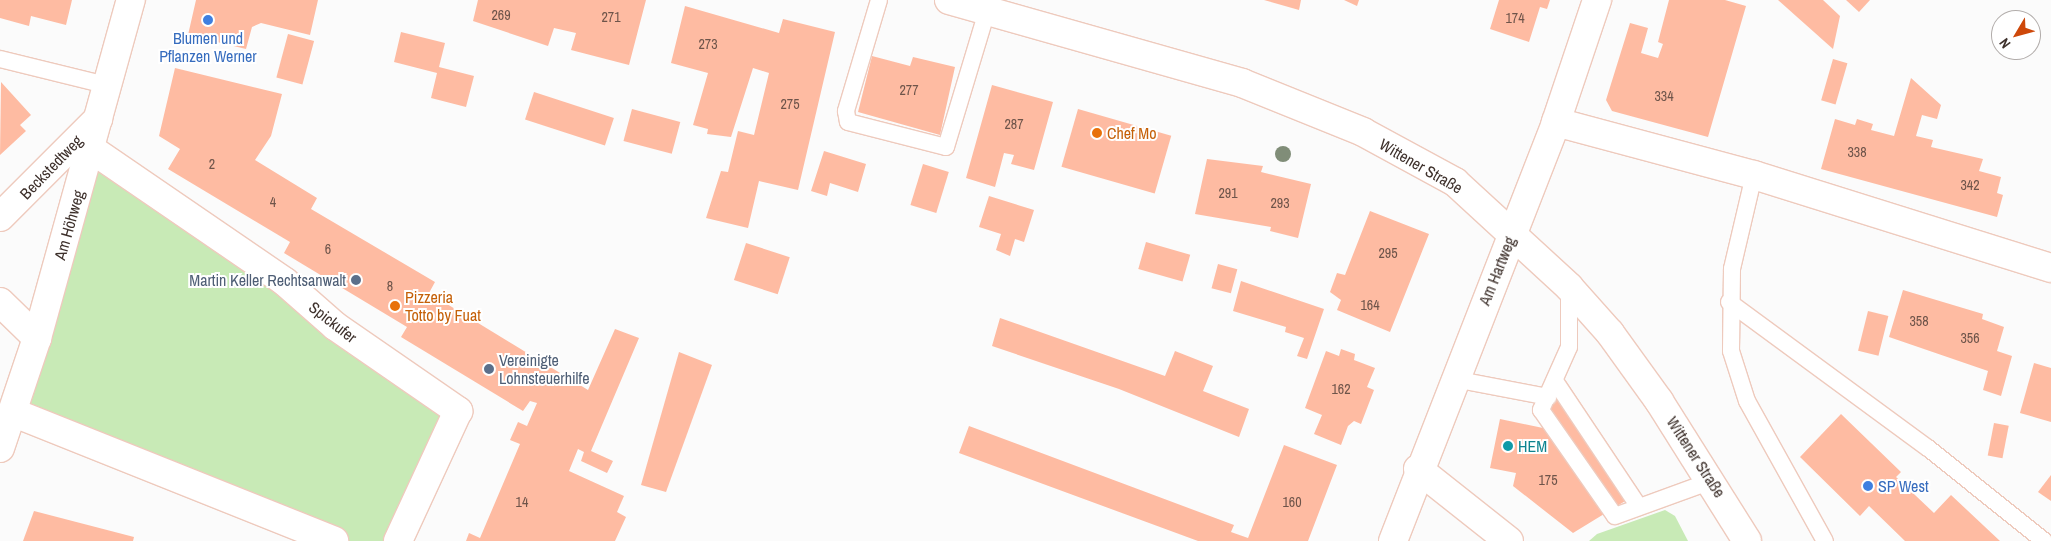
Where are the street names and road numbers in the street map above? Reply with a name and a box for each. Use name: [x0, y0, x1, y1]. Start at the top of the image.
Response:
street label: Beckstedtweg: [16, 131, 86, 203]
street label: Wittener Straße: [1376, 135, 1466, 197]
street label: Am Höhweg: [50, 188, 88, 262]
street label: Am Hartweg: [1475, 234, 1519, 308]
street label: Spickufer: [305, 297, 361, 347]
street label: Wittener Straße: [1663, 413, 1729, 501]

